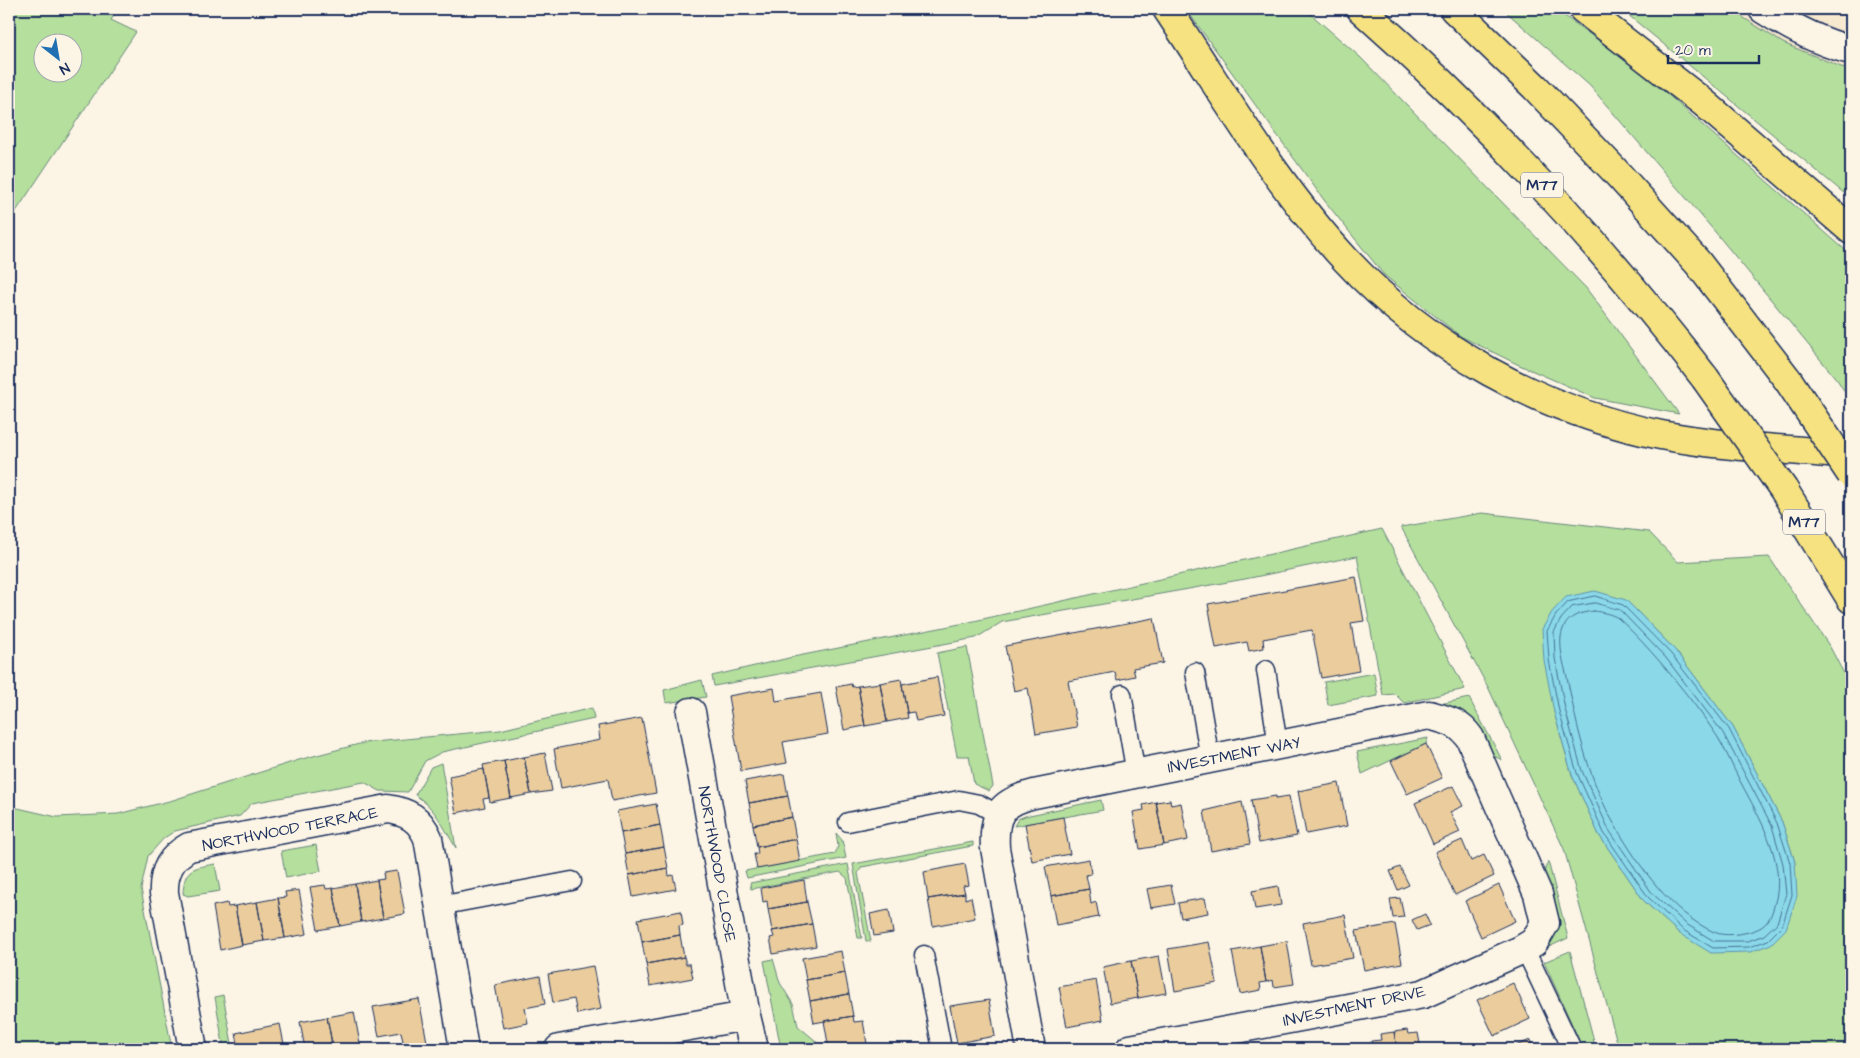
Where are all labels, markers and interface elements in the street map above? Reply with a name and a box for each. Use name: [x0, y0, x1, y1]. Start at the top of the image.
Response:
north arrow: [32, 32, 82, 82]
scale bar: [1668, 32, 1759, 64]
text: 20 m: [1675, 40, 1711, 61]
text: N: [55, 57, 73, 79]
road number: M77: [1521, 172, 1563, 198]
road number: M77: [1783, 510, 1825, 534]
street label: INVESTMENT WAY: [1166, 731, 1303, 779]
street label: NORTHWOOD CLOSE: [692, 784, 742, 944]
street label: NORTHWOOD TERRACE: [201, 801, 380, 857]
street label: INVESTMENT DRIVE: [1281, 980, 1428, 1032]

